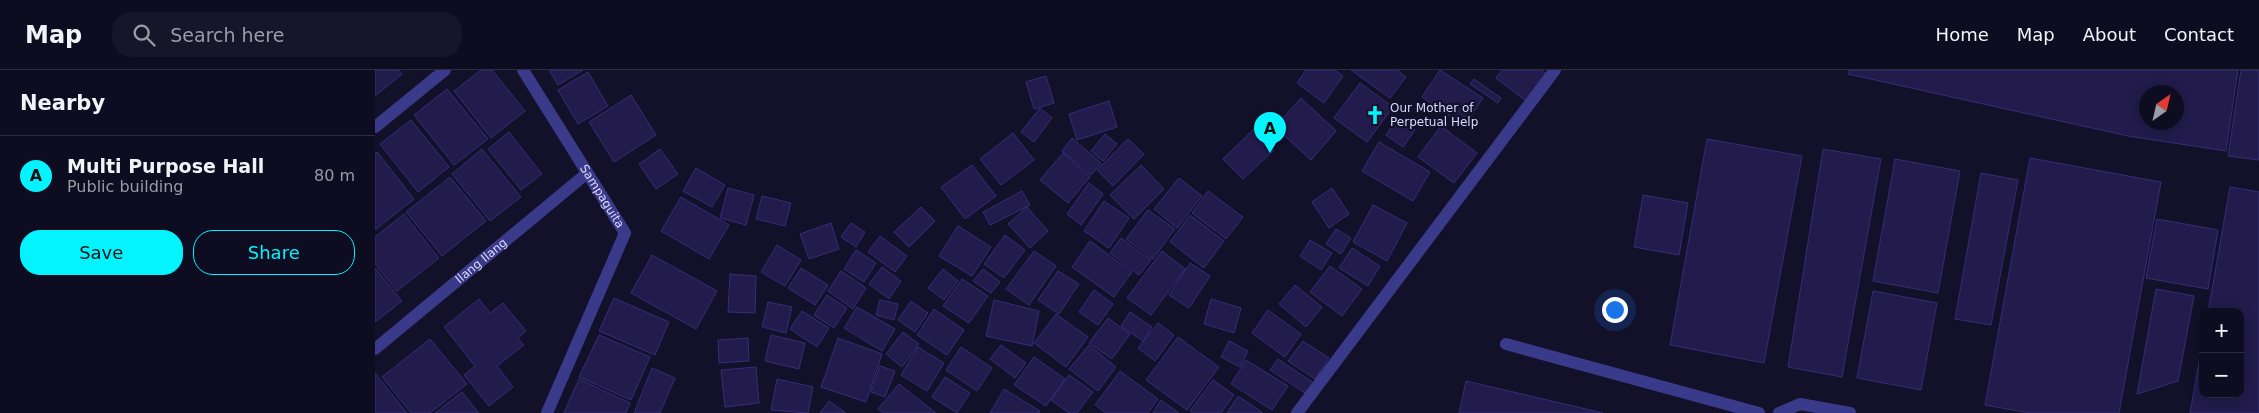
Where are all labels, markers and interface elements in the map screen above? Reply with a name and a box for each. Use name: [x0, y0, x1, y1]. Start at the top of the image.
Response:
search box: [112, 12, 462, 57]
text: Map: [25, 21, 82, 49]
icon: search: [130, 21, 158, 49]
text: Search here: [170, 24, 284, 46]
text: Home: [1936, 24, 1989, 45]
text: Map: [2017, 24, 2055, 45]
text: About: [2083, 24, 2136, 45]
text: Contact: [2164, 24, 2234, 45]
north arrow: [2139, 85, 2184, 130]
text: Nearby: [20, 91, 105, 115]
place label: Our Mother of Perpetual Help: [1390, 101, 1478, 129]
church icon: Our Mother of Perpetual Help: [1364, 104, 1386, 126]
pin: A: [1254, 112, 1286, 153]
text: Multi Purpose Hall: [67, 155, 264, 177]
street label: Sampaguita: [577, 162, 627, 231]
text: A: [30, 166, 42, 185]
text: 80 m: [314, 166, 355, 185]
text: Public building: [67, 177, 184, 196]
button: Save: [20, 230, 183, 275]
button: Share: [193, 230, 355, 275]
street label: Ilang Ilang: [453, 235, 510, 286]
your location: [1602, 297, 1628, 323]
map controls: [2199, 308, 2244, 398]
button: +: [2199, 308, 2244, 353]
button: −: [2199, 353, 2244, 398]

